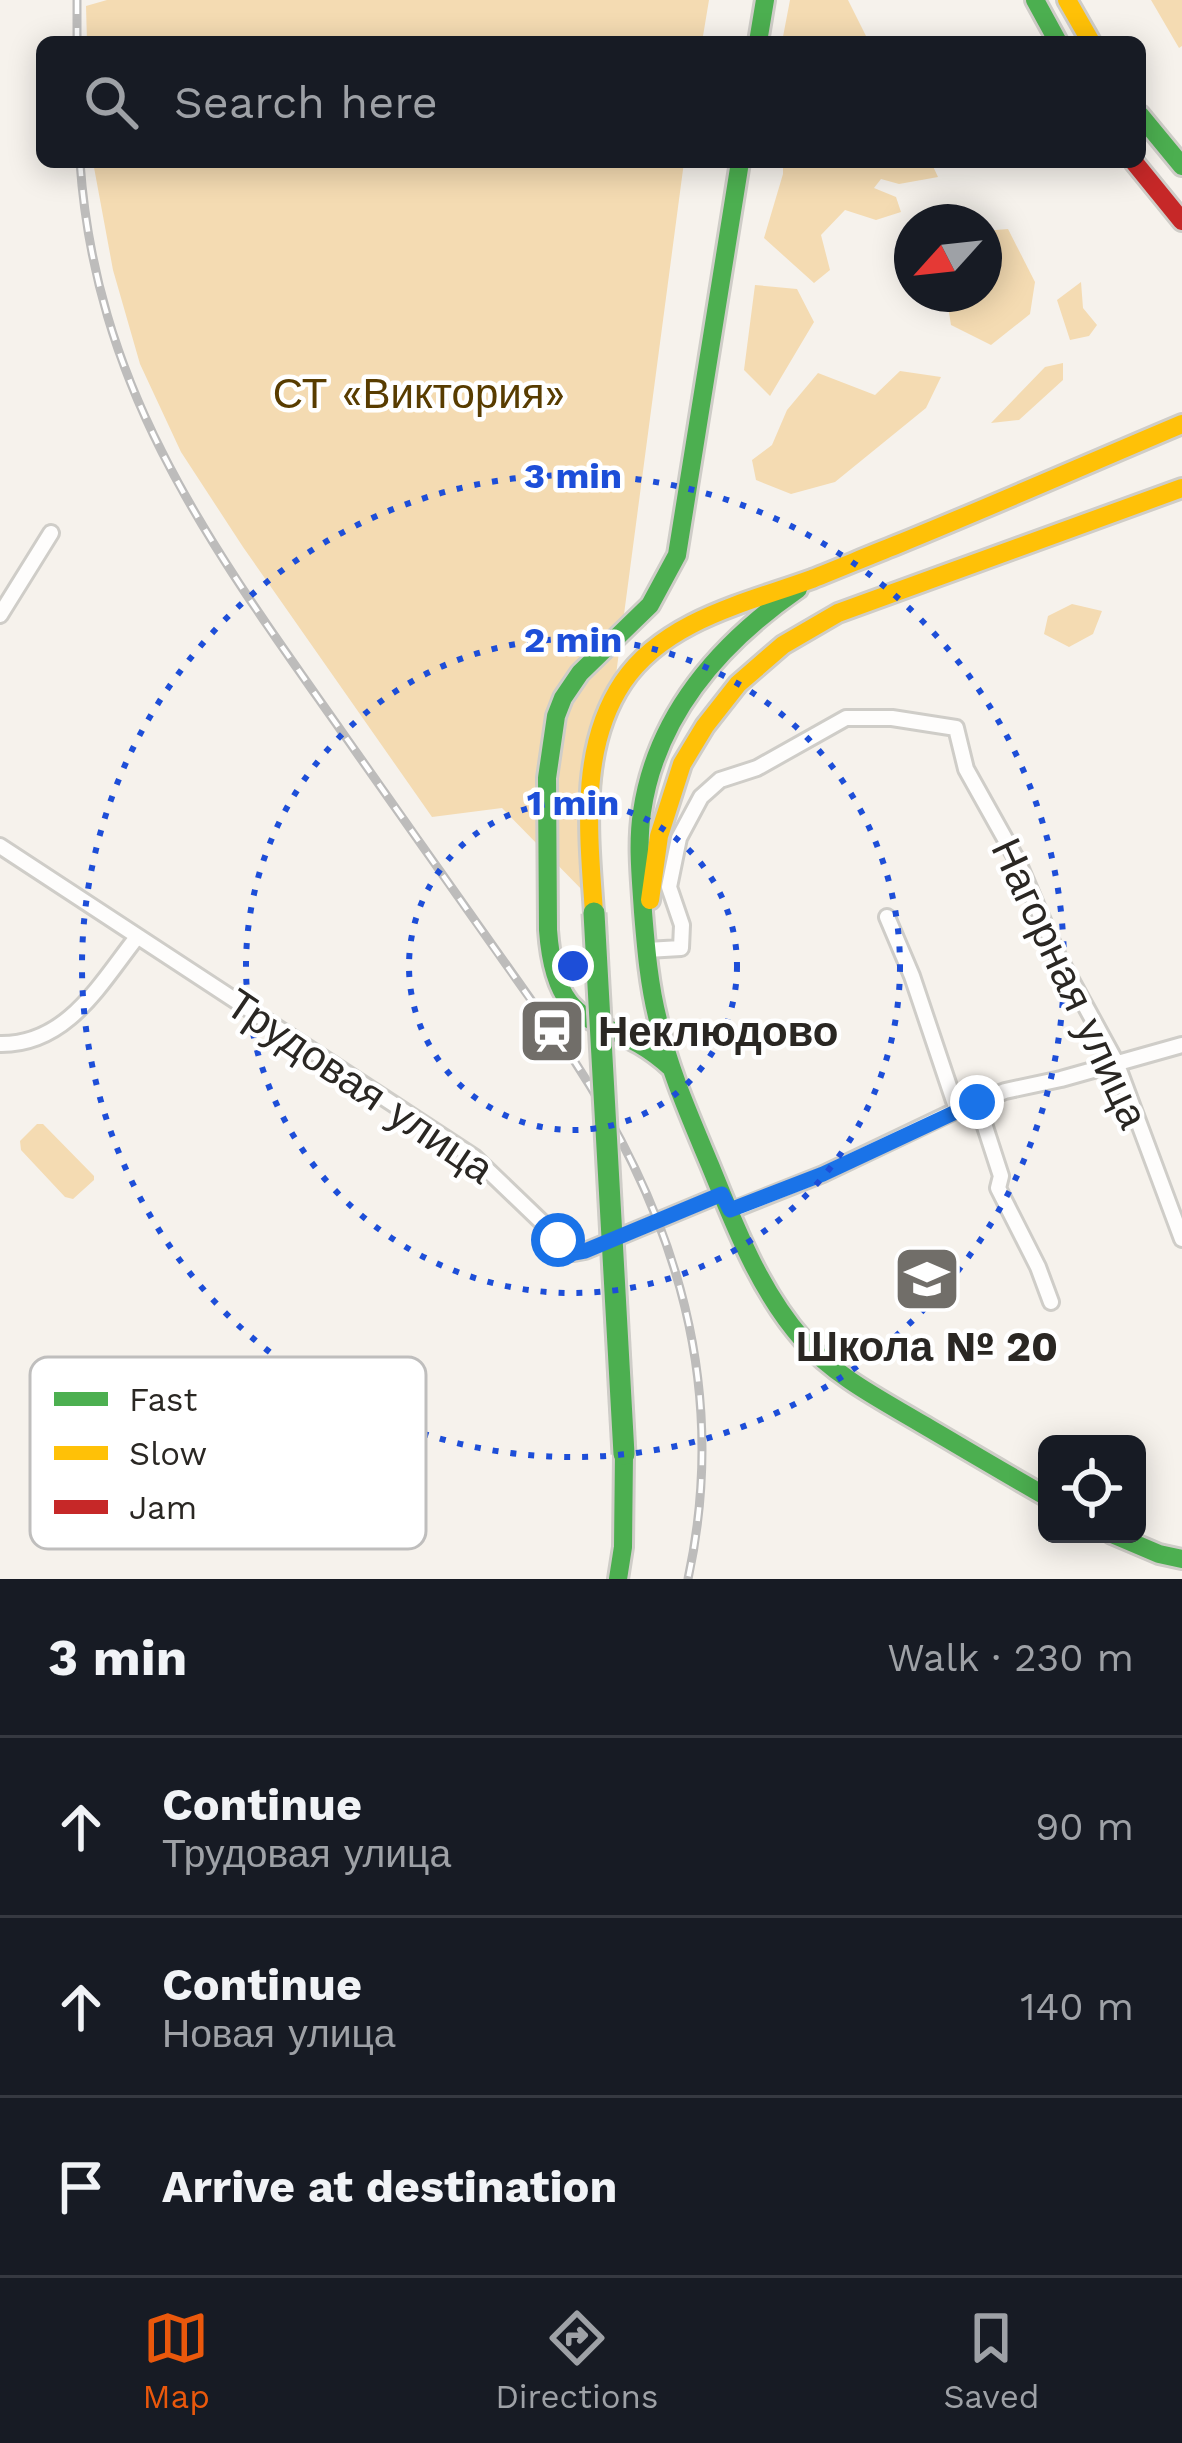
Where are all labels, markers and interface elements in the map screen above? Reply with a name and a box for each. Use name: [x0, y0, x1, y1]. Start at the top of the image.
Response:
search box: [36, 36, 1146, 168]
icon: search: [78, 69, 144, 135]
text: Search here: [174, 76, 438, 129]
north arrow: [894, 204, 1002, 312]
park label: СТ «Виктория»: [273, 369, 565, 418]
text: 3 min: [524, 455, 622, 497]
text: 2 min: [524, 619, 622, 661]
text: 1 min: [527, 782, 619, 824]
street label: Нагорная улица: [981, 830, 1159, 1136]
centre of rings: [552, 945, 594, 987]
street label: Трудовая улица: [217, 979, 503, 1194]
station icon: Неклюдово: [517, 996, 587, 1066]
place label: Неклюдово: [598, 1007, 838, 1056]
route end: [950, 1075, 1004, 1129]
route start: [531, 1213, 585, 1267]
school or university icon: Школа № 20: [892, 1244, 962, 1314]
place label: Школа № 20: [796, 1322, 1058, 1371]
legend: [30, 1357, 426, 1549]
text: Fast: [129, 1380, 198, 1419]
text: Slow: [129, 1434, 207, 1473]
map controls: [1038, 1435, 1146, 1543]
button: locate: [1038, 1435, 1146, 1543]
text: Jam: [129, 1488, 197, 1527]
text: 3 min: [48, 1628, 187, 1687]
text: Walk · 230 m: [887, 1635, 1134, 1680]
text: Continue: [162, 1778, 362, 1831]
icon: ahead: [48, 1794, 114, 1860]
text: 90 m: [1035, 1804, 1134, 1849]
text: Трудовая улица: [162, 1831, 451, 1876]
text: Continue: [162, 1958, 362, 2011]
icon: ahead: [48, 1974, 114, 2040]
text: 140 m: [1020, 1984, 1134, 2029]
text: Новая улица: [162, 2011, 395, 2056]
icon: arrive: [48, 2154, 114, 2220]
text: Arrive at destination: [162, 2160, 617, 2213]
tab: Map: [143, 2305, 210, 2416]
tab: Directions: [495, 2305, 658, 2416]
tab: Saved: [944, 2305, 1039, 2416]

